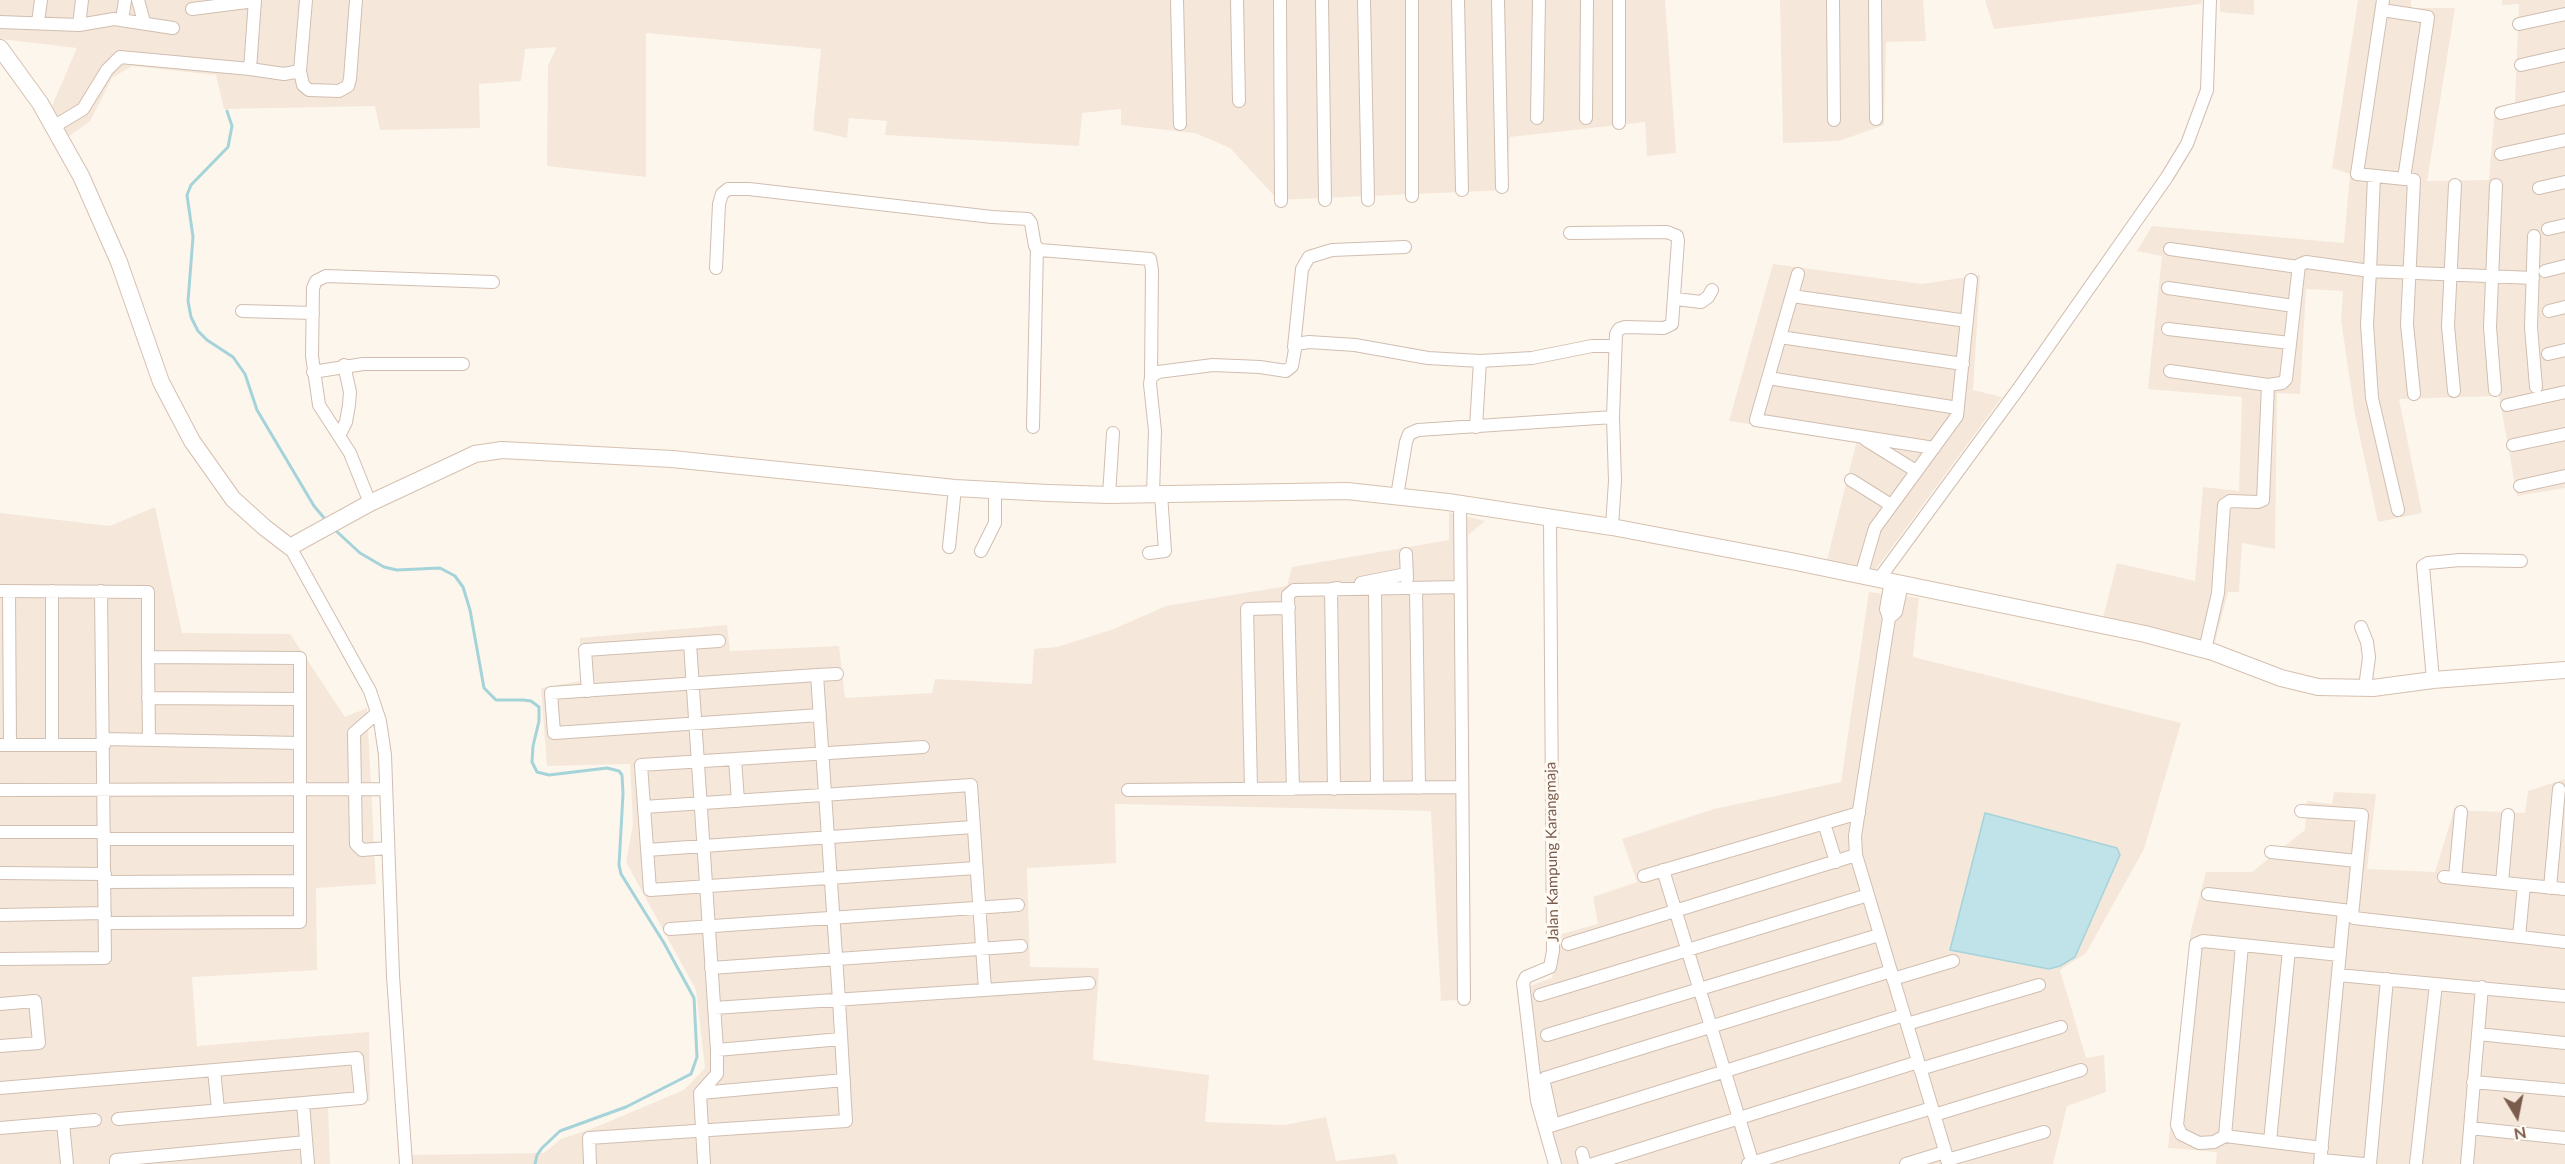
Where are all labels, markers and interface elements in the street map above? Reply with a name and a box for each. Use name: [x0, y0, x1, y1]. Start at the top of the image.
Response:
street label: Jalan Kampung Karangmaja: [1541, 762, 1563, 942]
north arrow: [2487, 1086, 2547, 1146]
text: N: [2513, 1124, 2528, 1145]

